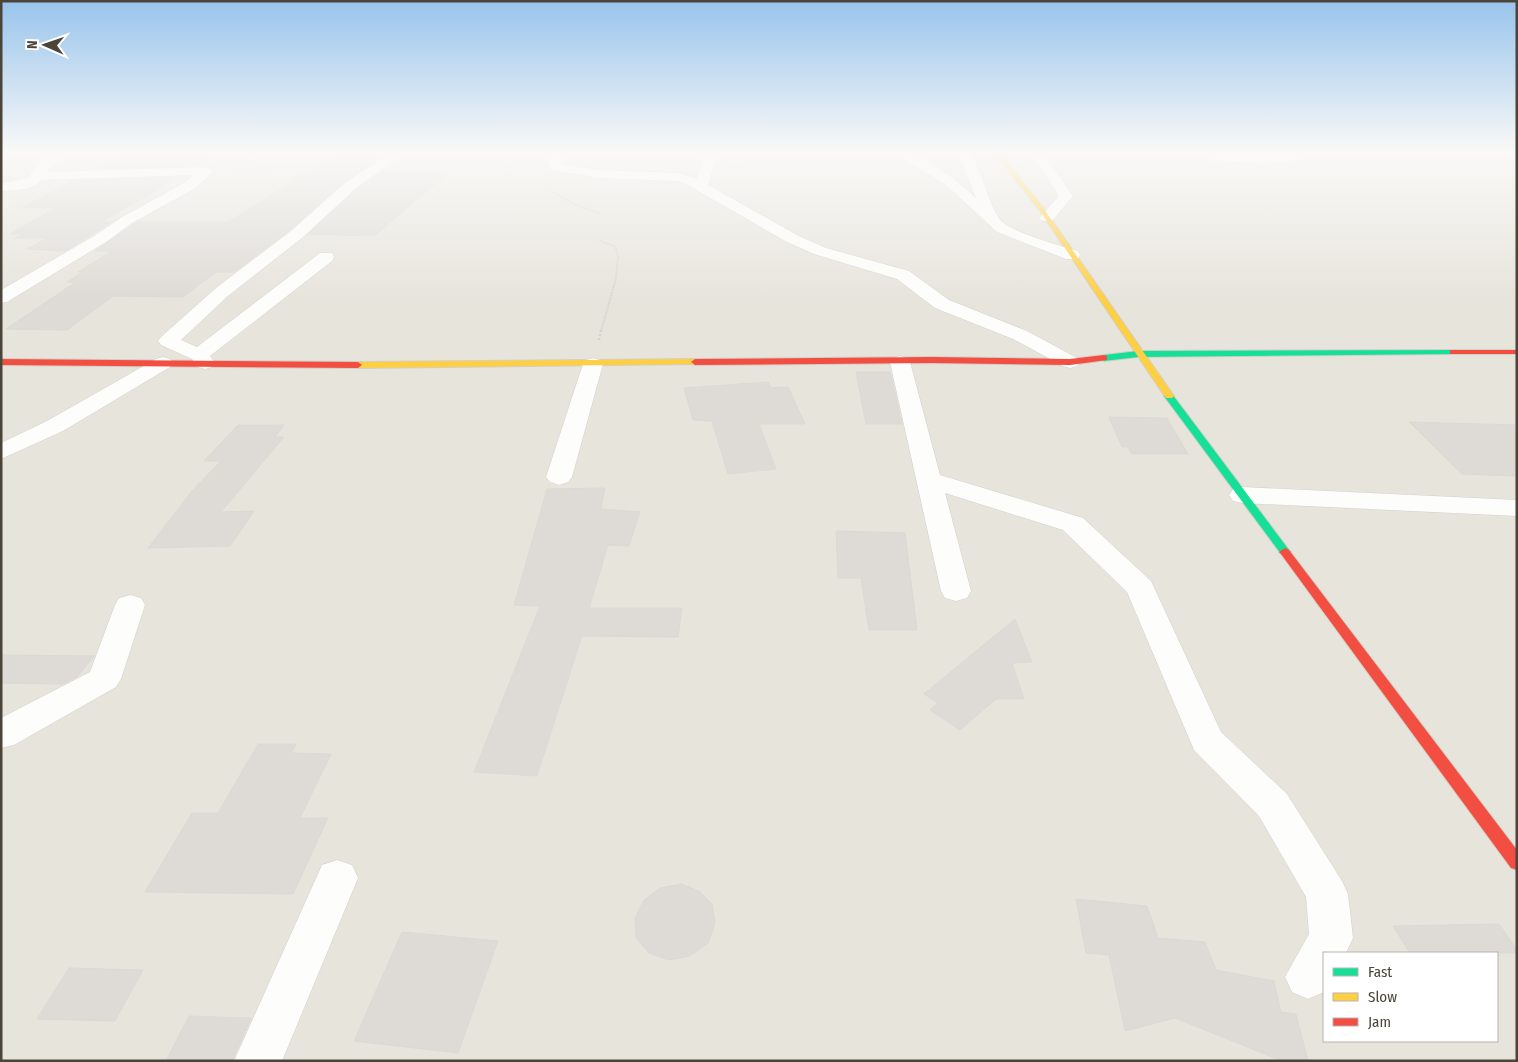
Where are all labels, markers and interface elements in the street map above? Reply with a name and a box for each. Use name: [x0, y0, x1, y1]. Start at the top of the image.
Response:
north arrow: [20, 20, 70, 70]
text: N: [24, 40, 41, 49]
legend: [1323, 952, 1498, 1042]
text: Fast: [1368, 963, 1392, 981]
text: Slow: [1368, 988, 1397, 1006]
text: Jam: [1368, 1013, 1391, 1031]

